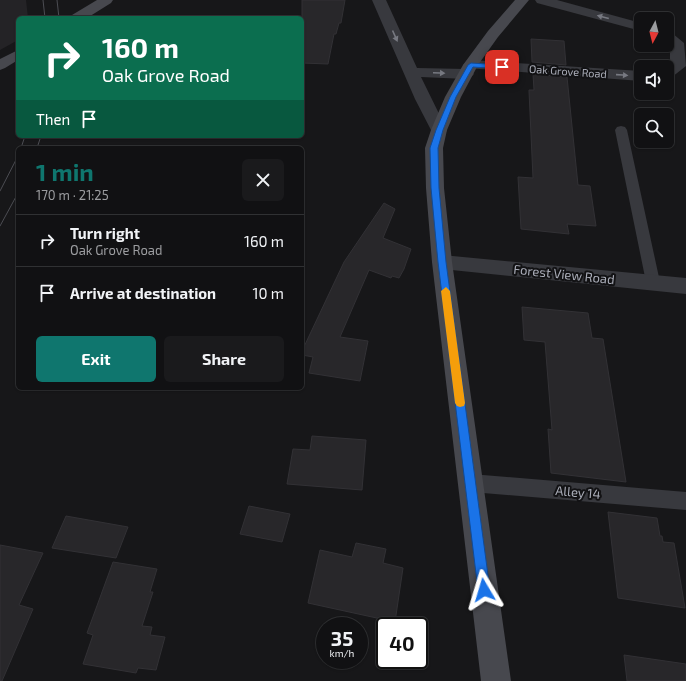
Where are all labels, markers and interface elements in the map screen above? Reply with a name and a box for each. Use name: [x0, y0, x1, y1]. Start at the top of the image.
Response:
north arrow: [634, 12, 674, 52]
map controls: [634, 12, 674, 148]
one-way arrow: [597, 13, 610, 19]
text: 160 m: [102, 30, 179, 64]
one-way arrow: [392, 30, 398, 41]
icon: right: [36, 32, 88, 84]
pin: [485, 50, 519, 84]
icon: arrive: [491, 56, 513, 78]
button: sound: [634, 60, 674, 100]
street label: Oak Grove Road: [529, 62, 607, 80]
text: Oak Grove Road: [102, 64, 230, 86]
one-way arrow: [433, 70, 445, 77]
one-way arrow: [616, 72, 629, 78]
icon: arrive: [78, 108, 100, 130]
button: search: [634, 108, 674, 148]
text: Then: [36, 110, 70, 128]
text: 1 min: [36, 157, 94, 186]
button: close: [242, 159, 284, 201]
text: 170 m · 21:25: [36, 187, 109, 203]
text: Turn right: [70, 224, 140, 242]
icon: right: [36, 230, 58, 252]
text: 160 m: [244, 232, 284, 250]
text: Oak Grove Road: [70, 242, 162, 258]
street label: Forest View Road: [513, 261, 615, 287]
icon: arrive: [36, 282, 58, 304]
text: Arrive at destination: [70, 284, 216, 302]
text: 10 m: [252, 284, 284, 302]
button: Exit: [36, 336, 156, 382]
button: Share: [164, 336, 284, 382]
street label: Alley 14: [555, 482, 601, 502]
position arrow: [463, 569, 505, 611]
speed limit sign: 40: [376, 617, 428, 669]
text: 35: [331, 626, 353, 650]
text: km/h: [330, 647, 354, 659]

